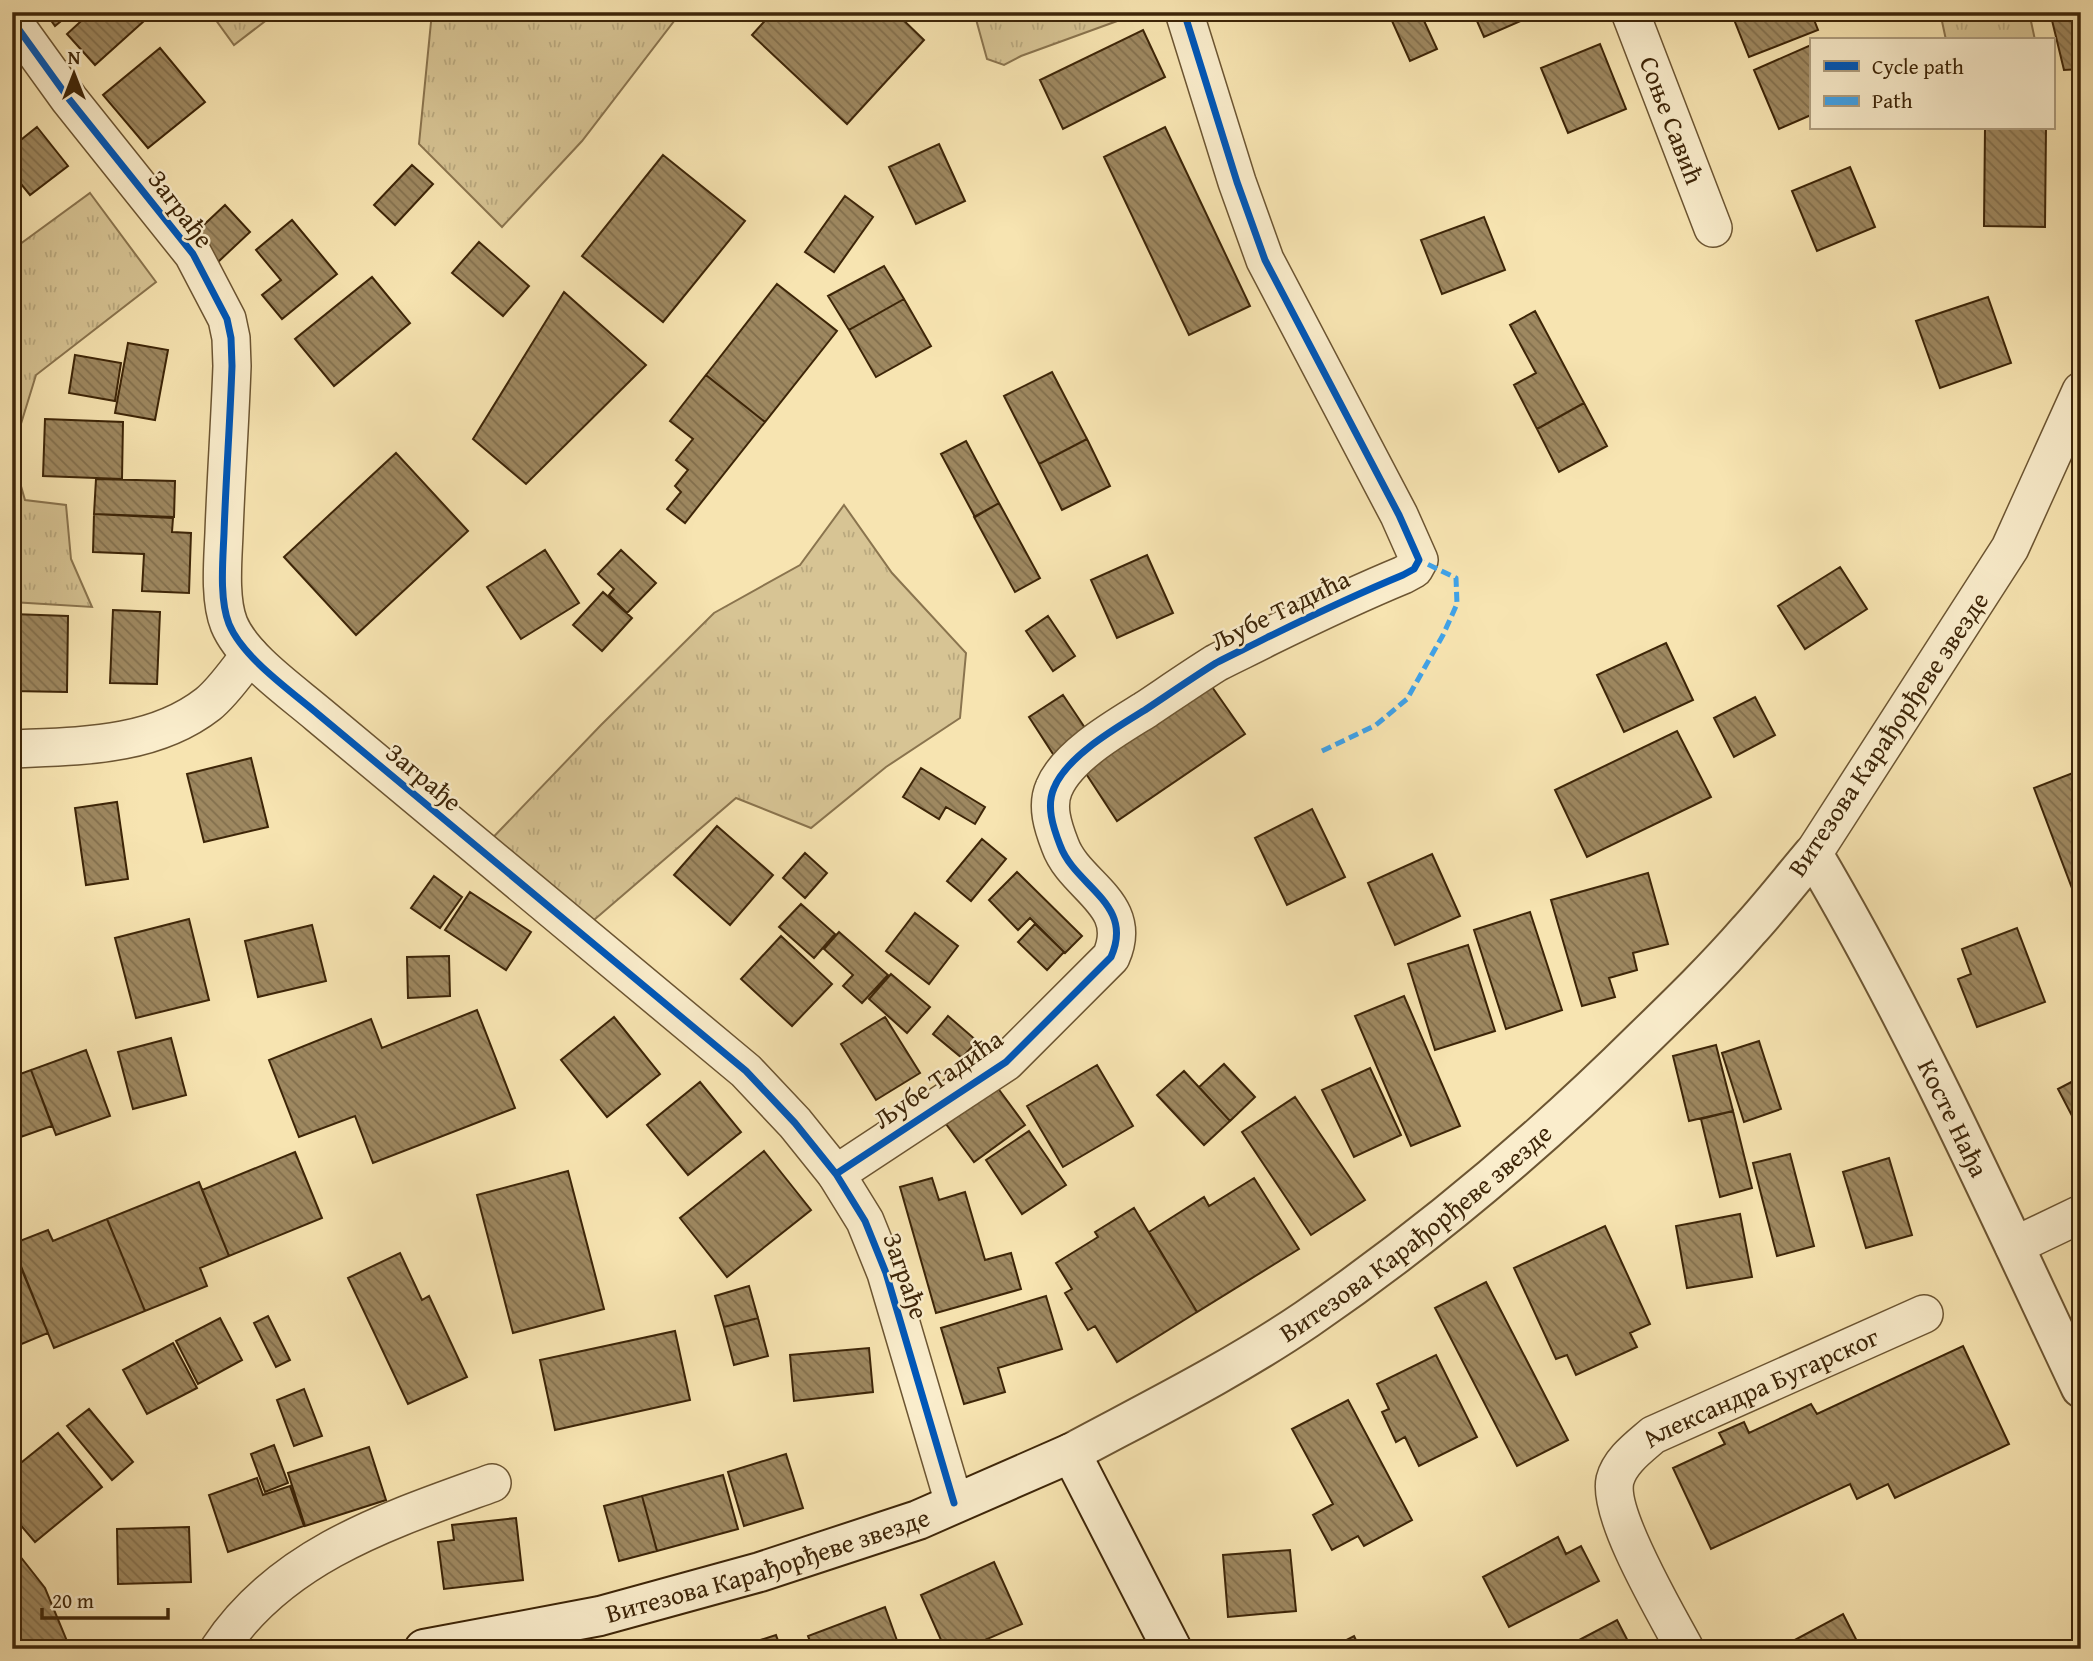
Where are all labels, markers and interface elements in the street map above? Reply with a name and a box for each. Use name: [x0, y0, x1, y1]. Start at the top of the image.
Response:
north arrow: [38, 38, 108, 108]
legend: [1810, 38, 2054, 130]
text: N: [68, 43, 81, 71]
street label: Соње Савић: [1630, 50, 1714, 190]
text: Cycle path: [1872, 51, 1964, 82]
text: Path: [1872, 85, 1913, 116]
street label: Заграђе: [139, 161, 224, 256]
street label: Љубе Тадића: [1203, 559, 1357, 660]
street label: Витезова Карађорђеве звезде: [1777, 583, 1998, 884]
street label: Заграђе: [378, 733, 471, 820]
street label: Љубе Тадића: [865, 1019, 1011, 1138]
street label: Косте Нађа: [1908, 1052, 1999, 1184]
street label: Витезова Карађорђеве звезде: [1271, 1114, 1560, 1351]
street label: Заграђе: [874, 1227, 939, 1324]
street label: Александра Бугарског: [1632, 1317, 1885, 1456]
street label: Витезова Карађорђеве звезде: [601, 1497, 936, 1633]
scale bar: [42, 1577, 168, 1621]
text: 20 m: [52, 1585, 94, 1616]

